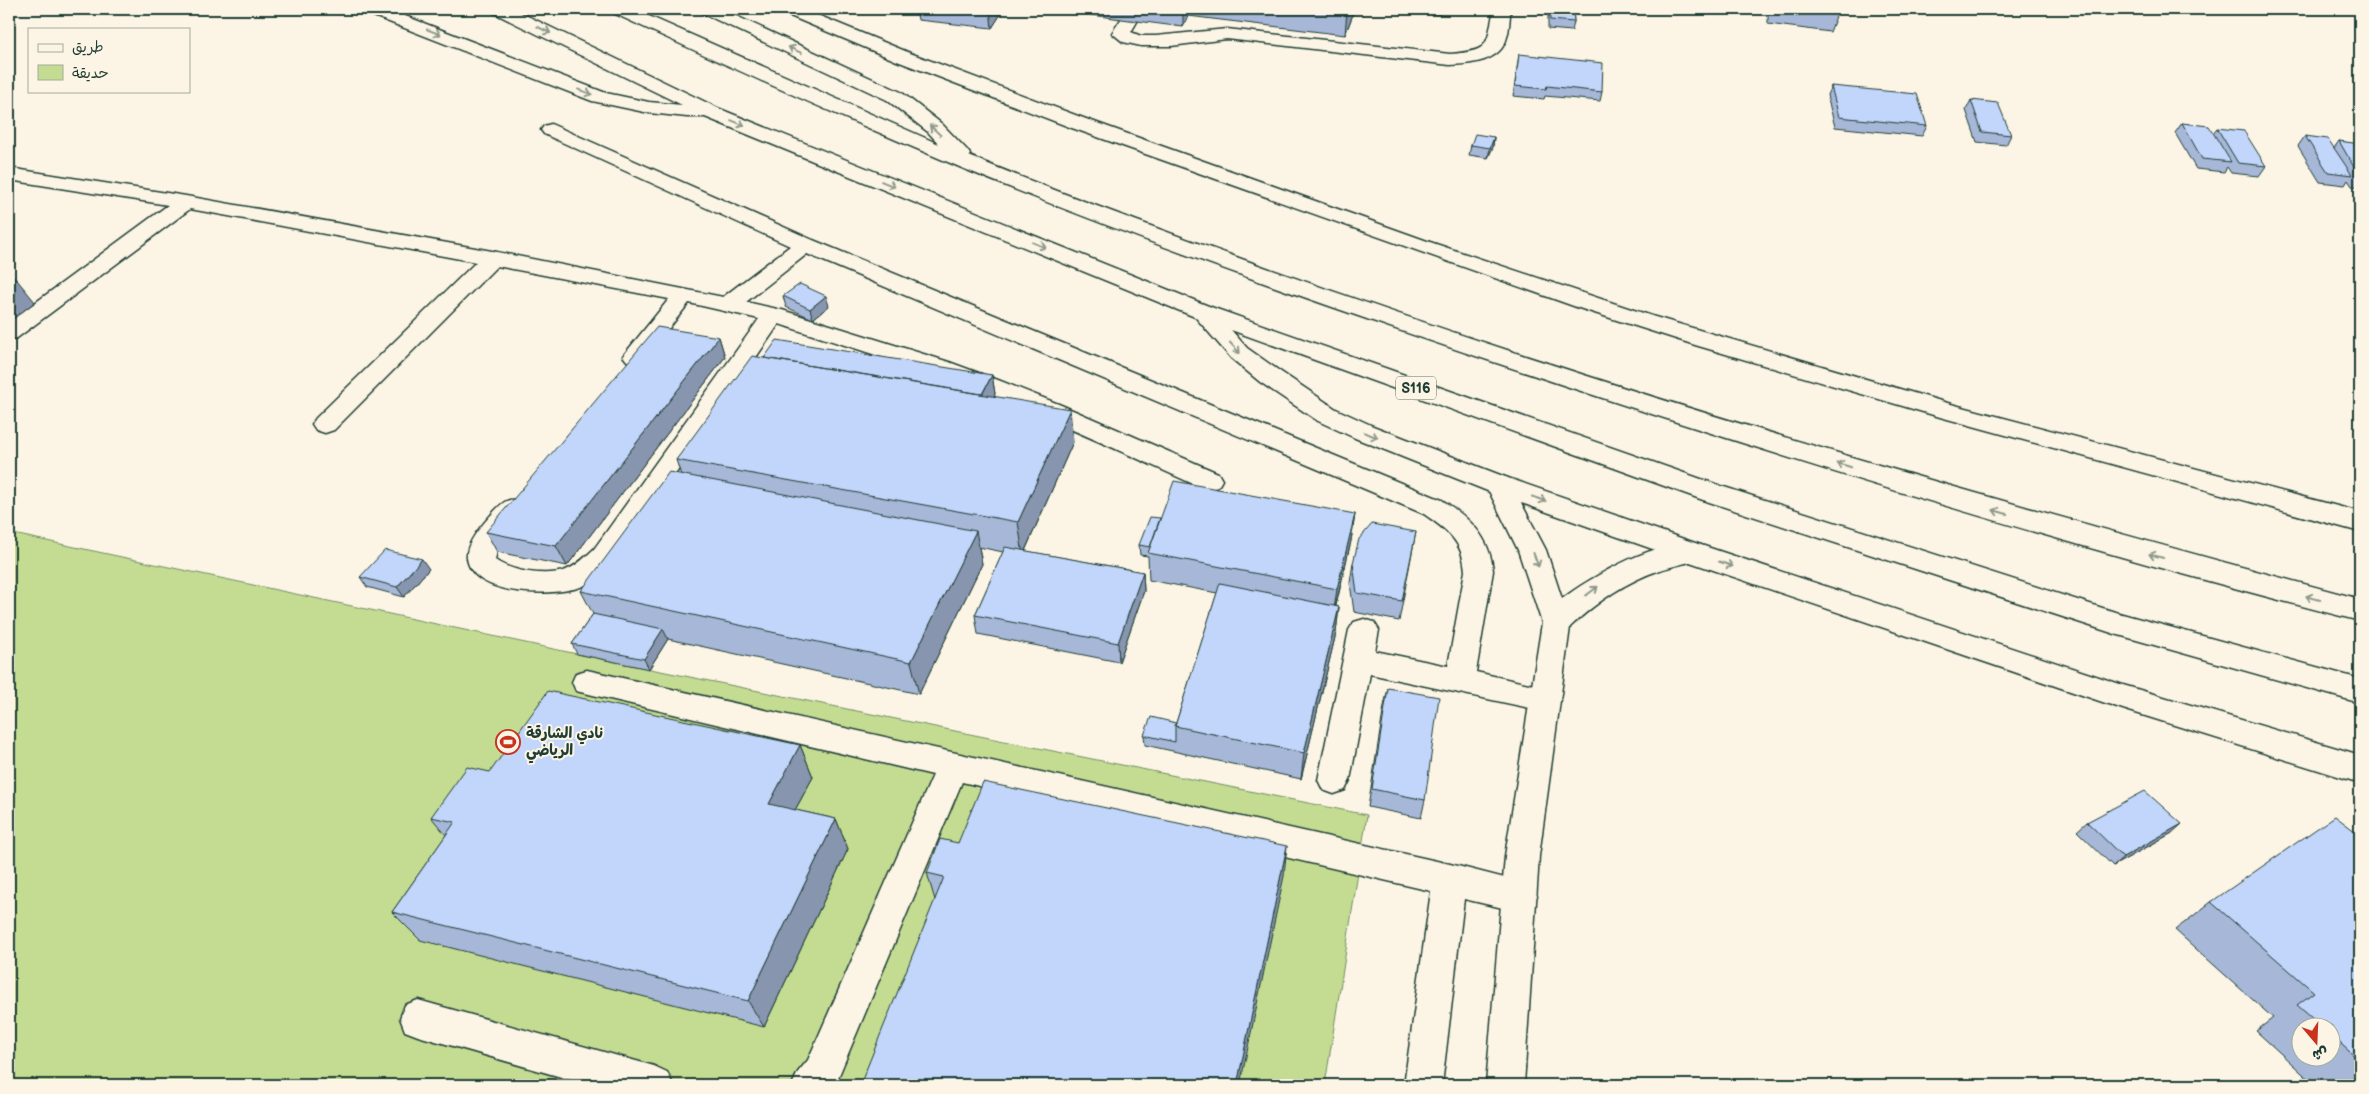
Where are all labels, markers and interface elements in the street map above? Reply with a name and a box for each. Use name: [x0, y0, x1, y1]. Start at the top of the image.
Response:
one-way arrow: [536, 26, 551, 35]
legend: [28, 28, 190, 92]
one-way arrow: [426, 28, 442, 37]
text: طريق: [72, 38, 104, 57]
one-way arrow: [788, 44, 803, 54]
text: حديقة: [72, 64, 109, 83]
one-way arrow: [577, 88, 593, 97]
one-way arrow: [730, 119, 745, 128]
one-way arrow: [929, 124, 942, 136]
one-way arrow: [880, 180, 896, 189]
one-way arrow: [1031, 241, 1046, 250]
one-way arrow: [1229, 341, 1241, 354]
road number: S116: [1396, 376, 1436, 399]
one-way arrow: [1363, 431, 1378, 440]
one-way arrow: [1836, 460, 1852, 470]
one-way arrow: [1531, 495, 1547, 504]
one-way arrow: [1992, 506, 2008, 516]
one-way arrow: [2148, 551, 2164, 561]
one-way arrow: [1532, 552, 1541, 567]
one-way arrow: [1718, 559, 1734, 569]
one-way arrow: [1585, 585, 1598, 596]
one-way arrow: [2306, 593, 2322, 602]
place label: نادي الشارقة الرياضي: [526, 724, 603, 764]
sports icon: نادي الشارقة الرياضي: [495, 729, 521, 755]
north arrow: [2292, 1016, 2342, 1066]
text: ش: [2310, 1043, 2330, 1064]

